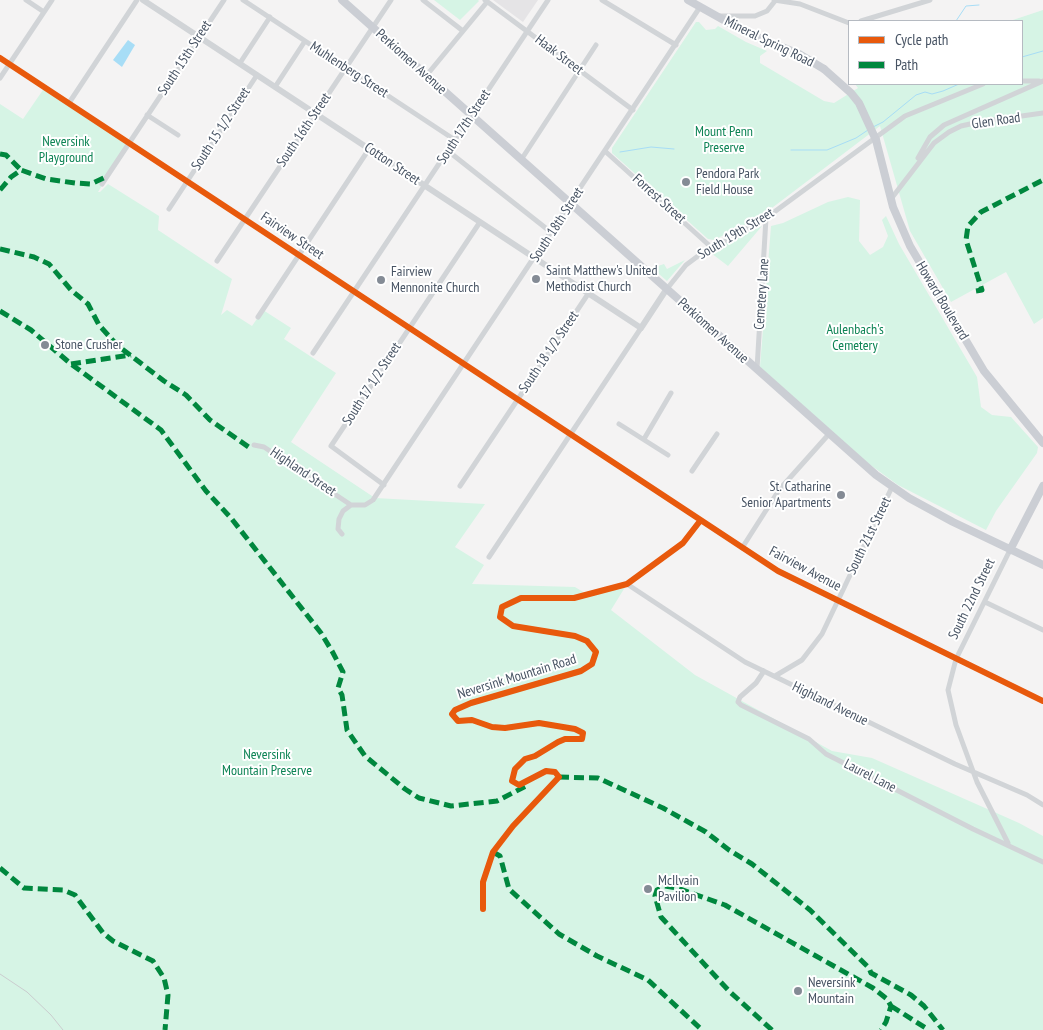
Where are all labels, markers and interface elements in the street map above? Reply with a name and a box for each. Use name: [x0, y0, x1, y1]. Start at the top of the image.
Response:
street label: Mineral Spring Road: [721, 13, 817, 71]
street label: South 15th Street: [155, 18, 215, 98]
legend: [848, 20, 1023, 85]
street label: Perkiomen Avenue: [372, 26, 450, 98]
text: Cycle path: [895, 30, 948, 49]
street label: Haak Street: [532, 31, 586, 79]
street label: Muhlenberg Street: [307, 38, 391, 102]
text: Path: [895, 55, 918, 74]
street label: South 15 1/2 Street: [188, 84, 254, 174]
street label: South 17th Street: [434, 87, 494, 167]
street label: South 16th Street: [273, 90, 335, 170]
street label: Glen Road: [971, 109, 1021, 133]
park label: Mount Penn Preserve: [695, 124, 753, 156]
park label: Neversink Playground: [39, 134, 93, 166]
street label: Cotton Street: [361, 139, 423, 189]
place label: Pendora Park Field House: [696, 166, 759, 198]
street label: Forrest Street: [629, 171, 689, 227]
marker: Pendora Park Field House: [680, 176, 692, 188]
street label: South 18th Street: [527, 185, 587, 265]
street label: South 19th Street: [695, 205, 777, 263]
street label: Fairview Street: [257, 209, 327, 263]
street label: Cemetery Lane: [751, 258, 773, 330]
street label: Howard Boulevard: [912, 259, 972, 343]
place label: Saint Matthew's United Methodist Church: [546, 263, 657, 296]
place label: Fairview Mennonite Church: [391, 264, 479, 296]
marker: Saint Matthew's United Methodist Church: [530, 273, 542, 285]
marker: Fairview Mennonite Church: [375, 274, 387, 286]
street label: Perkiomen Avenue: [674, 295, 752, 367]
street label: South 18 1/2 Street: [515, 308, 583, 396]
park label: Aulenbach's Cemetery: [826, 322, 884, 354]
place label: Stone Crusher: [55, 337, 122, 353]
marker: Stone Crusher: [39, 339, 51, 351]
street label: South 17 1/2 Street: [339, 339, 405, 429]
street label: Highland Street: [267, 444, 339, 500]
place label: St. Catharine Senior Apartments: [741, 479, 831, 512]
marker: St. Catharine Senior Apartments: [835, 489, 847, 501]
street label: South 21st Street: [843, 494, 895, 578]
street label: Fairview Avenue: [766, 543, 844, 595]
street label: South 22nd Street: [945, 556, 999, 642]
street label: Neversink Mountain Road: [456, 651, 578, 703]
street label: Highland Avenue: [789, 678, 871, 730]
park label: Neversink Mountain Preserve: [222, 747, 312, 780]
street label: Laurel Lane: [841, 756, 899, 796]
place label: McIlvain Pavilion: [658, 873, 699, 906]
marker: McIlvain Pavilion: [642, 883, 654, 895]
place label: Neversink Mountain: [808, 975, 855, 1008]
marker: Neversink Mountain: [792, 985, 804, 997]

